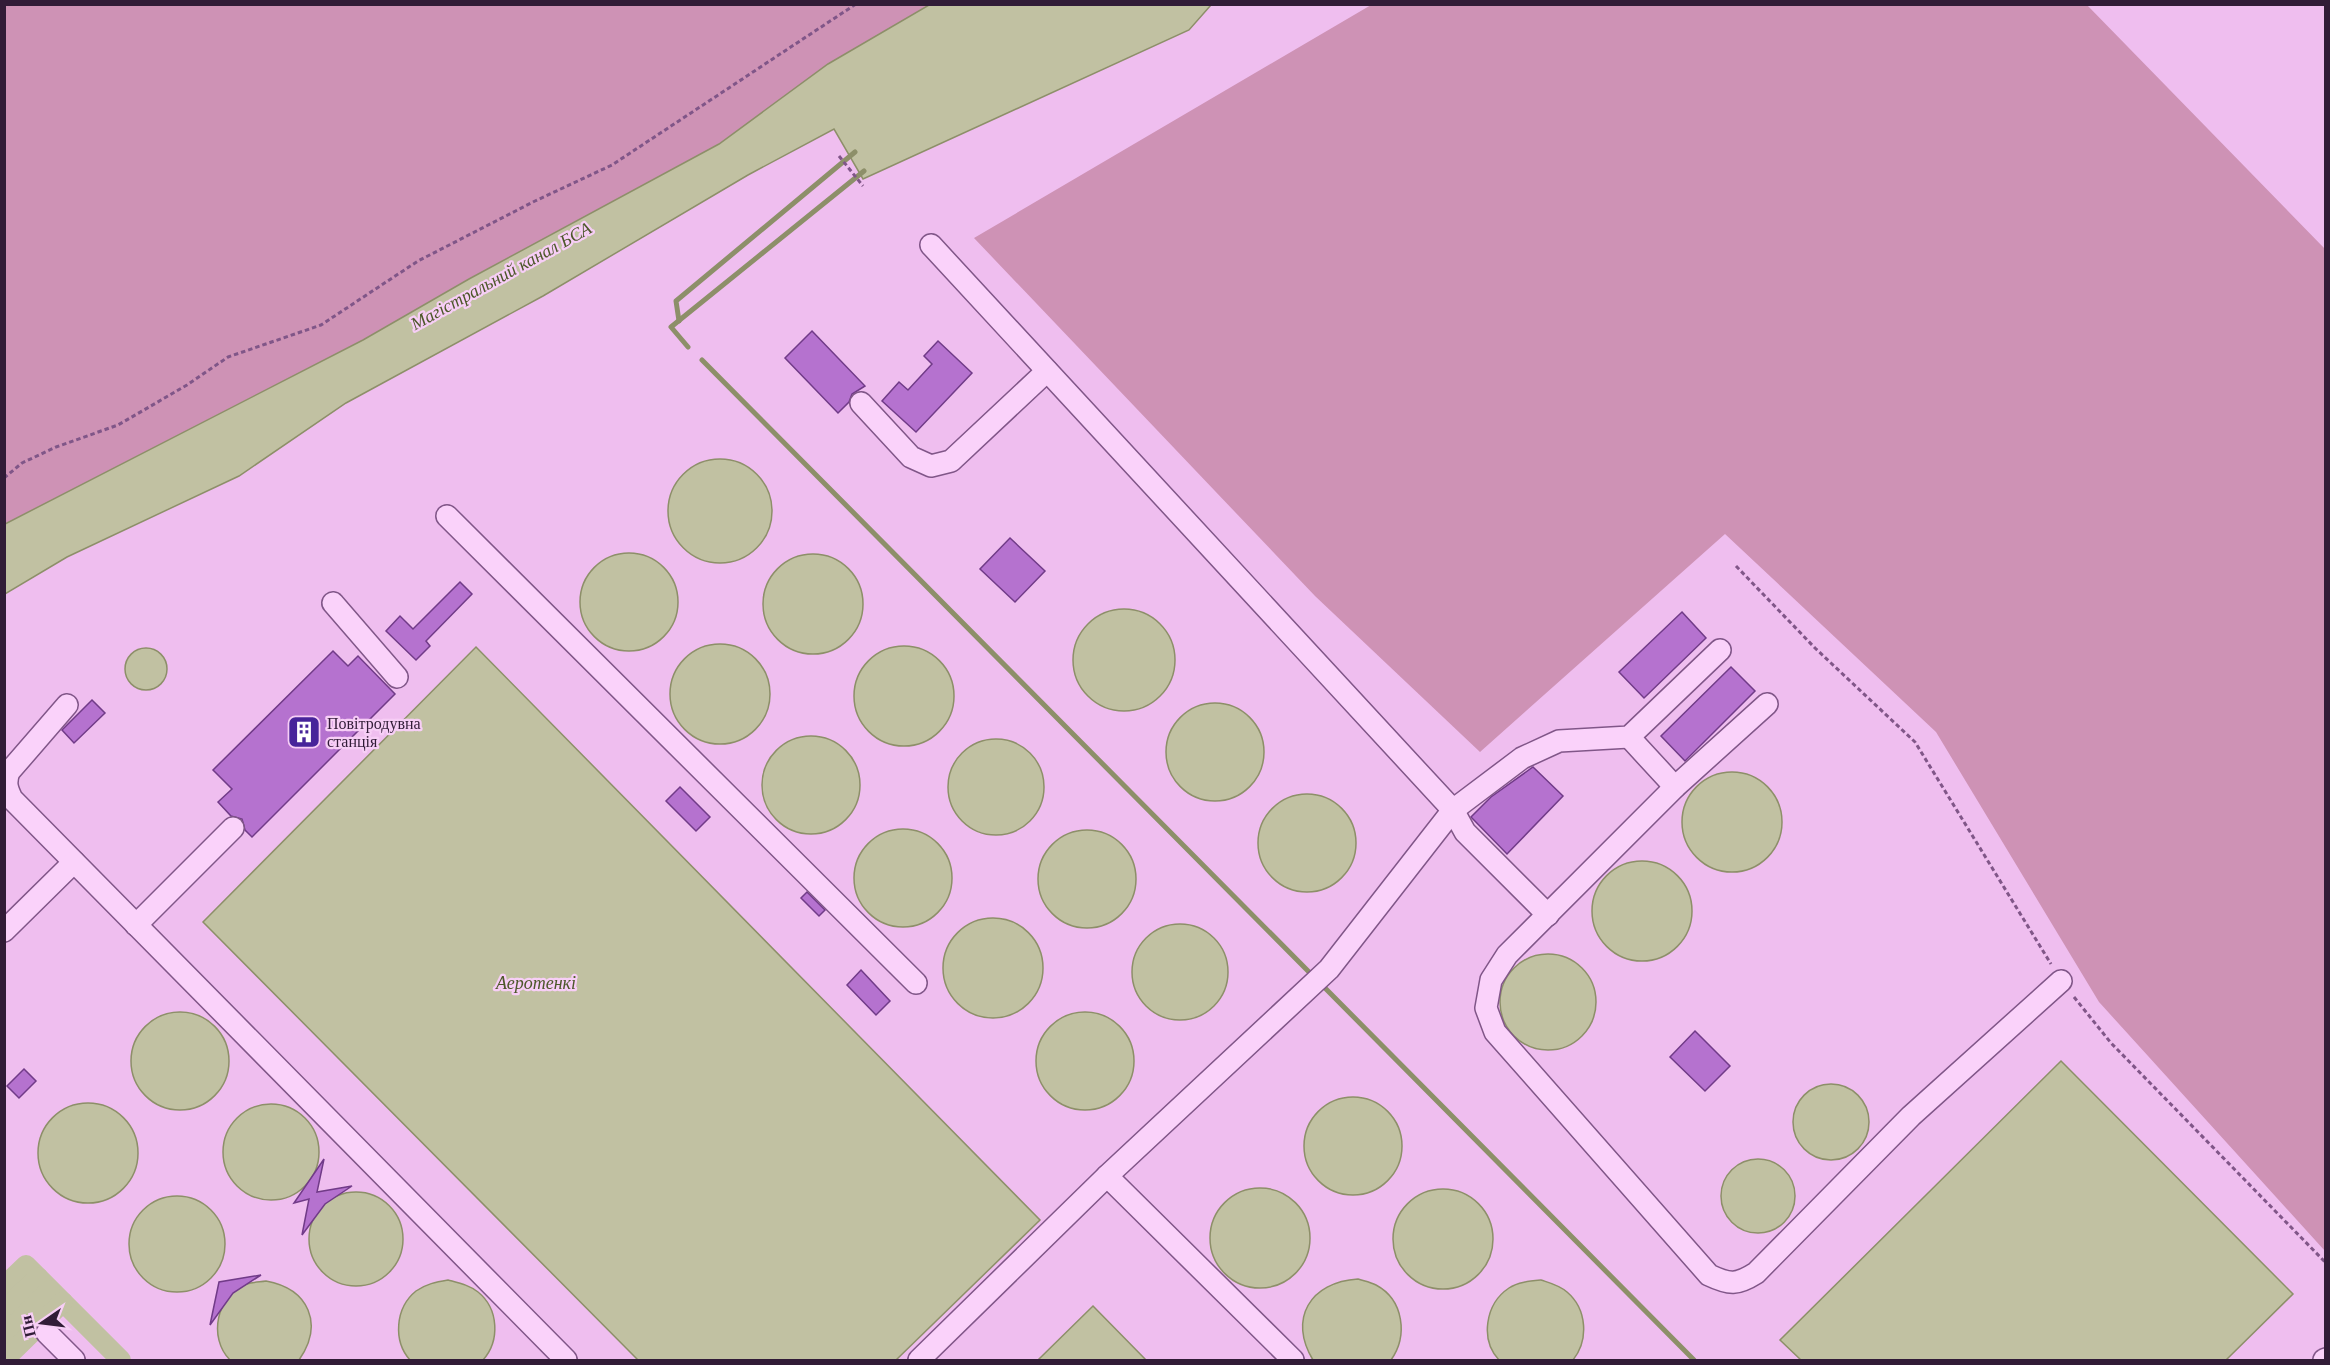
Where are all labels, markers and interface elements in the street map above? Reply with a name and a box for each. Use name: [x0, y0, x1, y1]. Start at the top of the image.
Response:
water label: Магістральний канал БСА: [406, 217, 596, 335]
place label: Повітродувна станція: [327, 713, 421, 751]
building icon: Повітродувна станція: [286, 714, 322, 750]
water label: Аеротенкі: [495, 972, 576, 994]
north arrow: [12, 1293, 72, 1353]
text: Пн: [15, 1314, 40, 1340]

